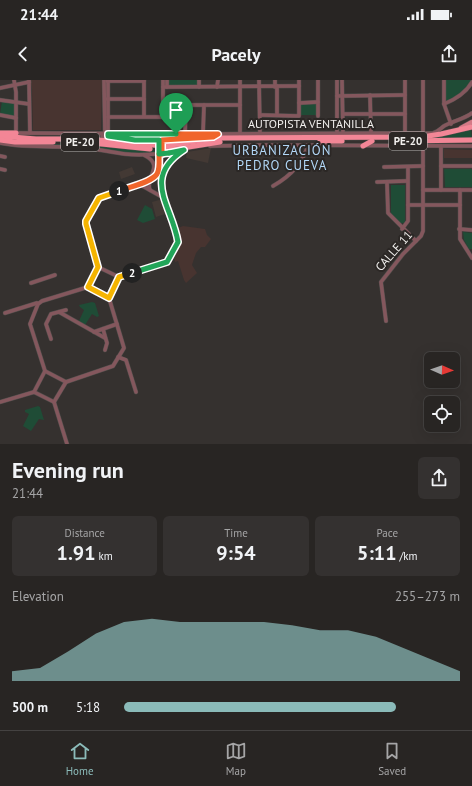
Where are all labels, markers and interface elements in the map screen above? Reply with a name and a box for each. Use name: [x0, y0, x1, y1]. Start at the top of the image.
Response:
text: 21:44: [20, 5, 58, 24]
icon: back: [12, 43, 34, 65]
text: Pacely: [211, 43, 261, 66]
icon: share: [438, 43, 460, 65]
pin: [159, 93, 193, 134]
icon: arrive: [165, 99, 187, 121]
street label: AUTOPISTA VENTANILLA: [248, 116, 374, 131]
road number: PE-20: [389, 132, 427, 150]
road number: PE-20: [61, 133, 99, 151]
district label: URBANIZACIÓN PEDRO CUEVA: [233, 142, 331, 174]
pin: 1: [109, 181, 129, 201]
text: 1: [116, 184, 122, 198]
street label: CALLE 11: [372, 227, 415, 274]
pin: 2: [122, 263, 142, 283]
text: 2: [129, 266, 135, 280]
north arrow: [424, 352, 460, 388]
map controls: [424, 352, 460, 432]
button: locate: [424, 396, 460, 432]
text: Evening run: [12, 456, 124, 484]
button: share: [418, 457, 460, 499]
text: 21:44: [12, 485, 43, 502]
text: Distance: [65, 526, 105, 540]
text: Time: [224, 526, 248, 540]
text: Pace: [377, 526, 398, 540]
text: 1.91: [57, 540, 96, 566]
text: 9:54: [216, 540, 256, 566]
text: 5:11: [357, 540, 397, 566]
text: km: [96, 549, 113, 563]
text: /km: [397, 549, 418, 563]
text: Elevation: [12, 588, 64, 605]
text: 255–273 m: [395, 588, 460, 605]
text: 500 m: [12, 699, 48, 716]
text: 5:18: [76, 699, 100, 716]
tab: Home: [66, 740, 94, 778]
tab: Map: [225, 740, 247, 778]
tab: Saved: [378, 740, 406, 778]

